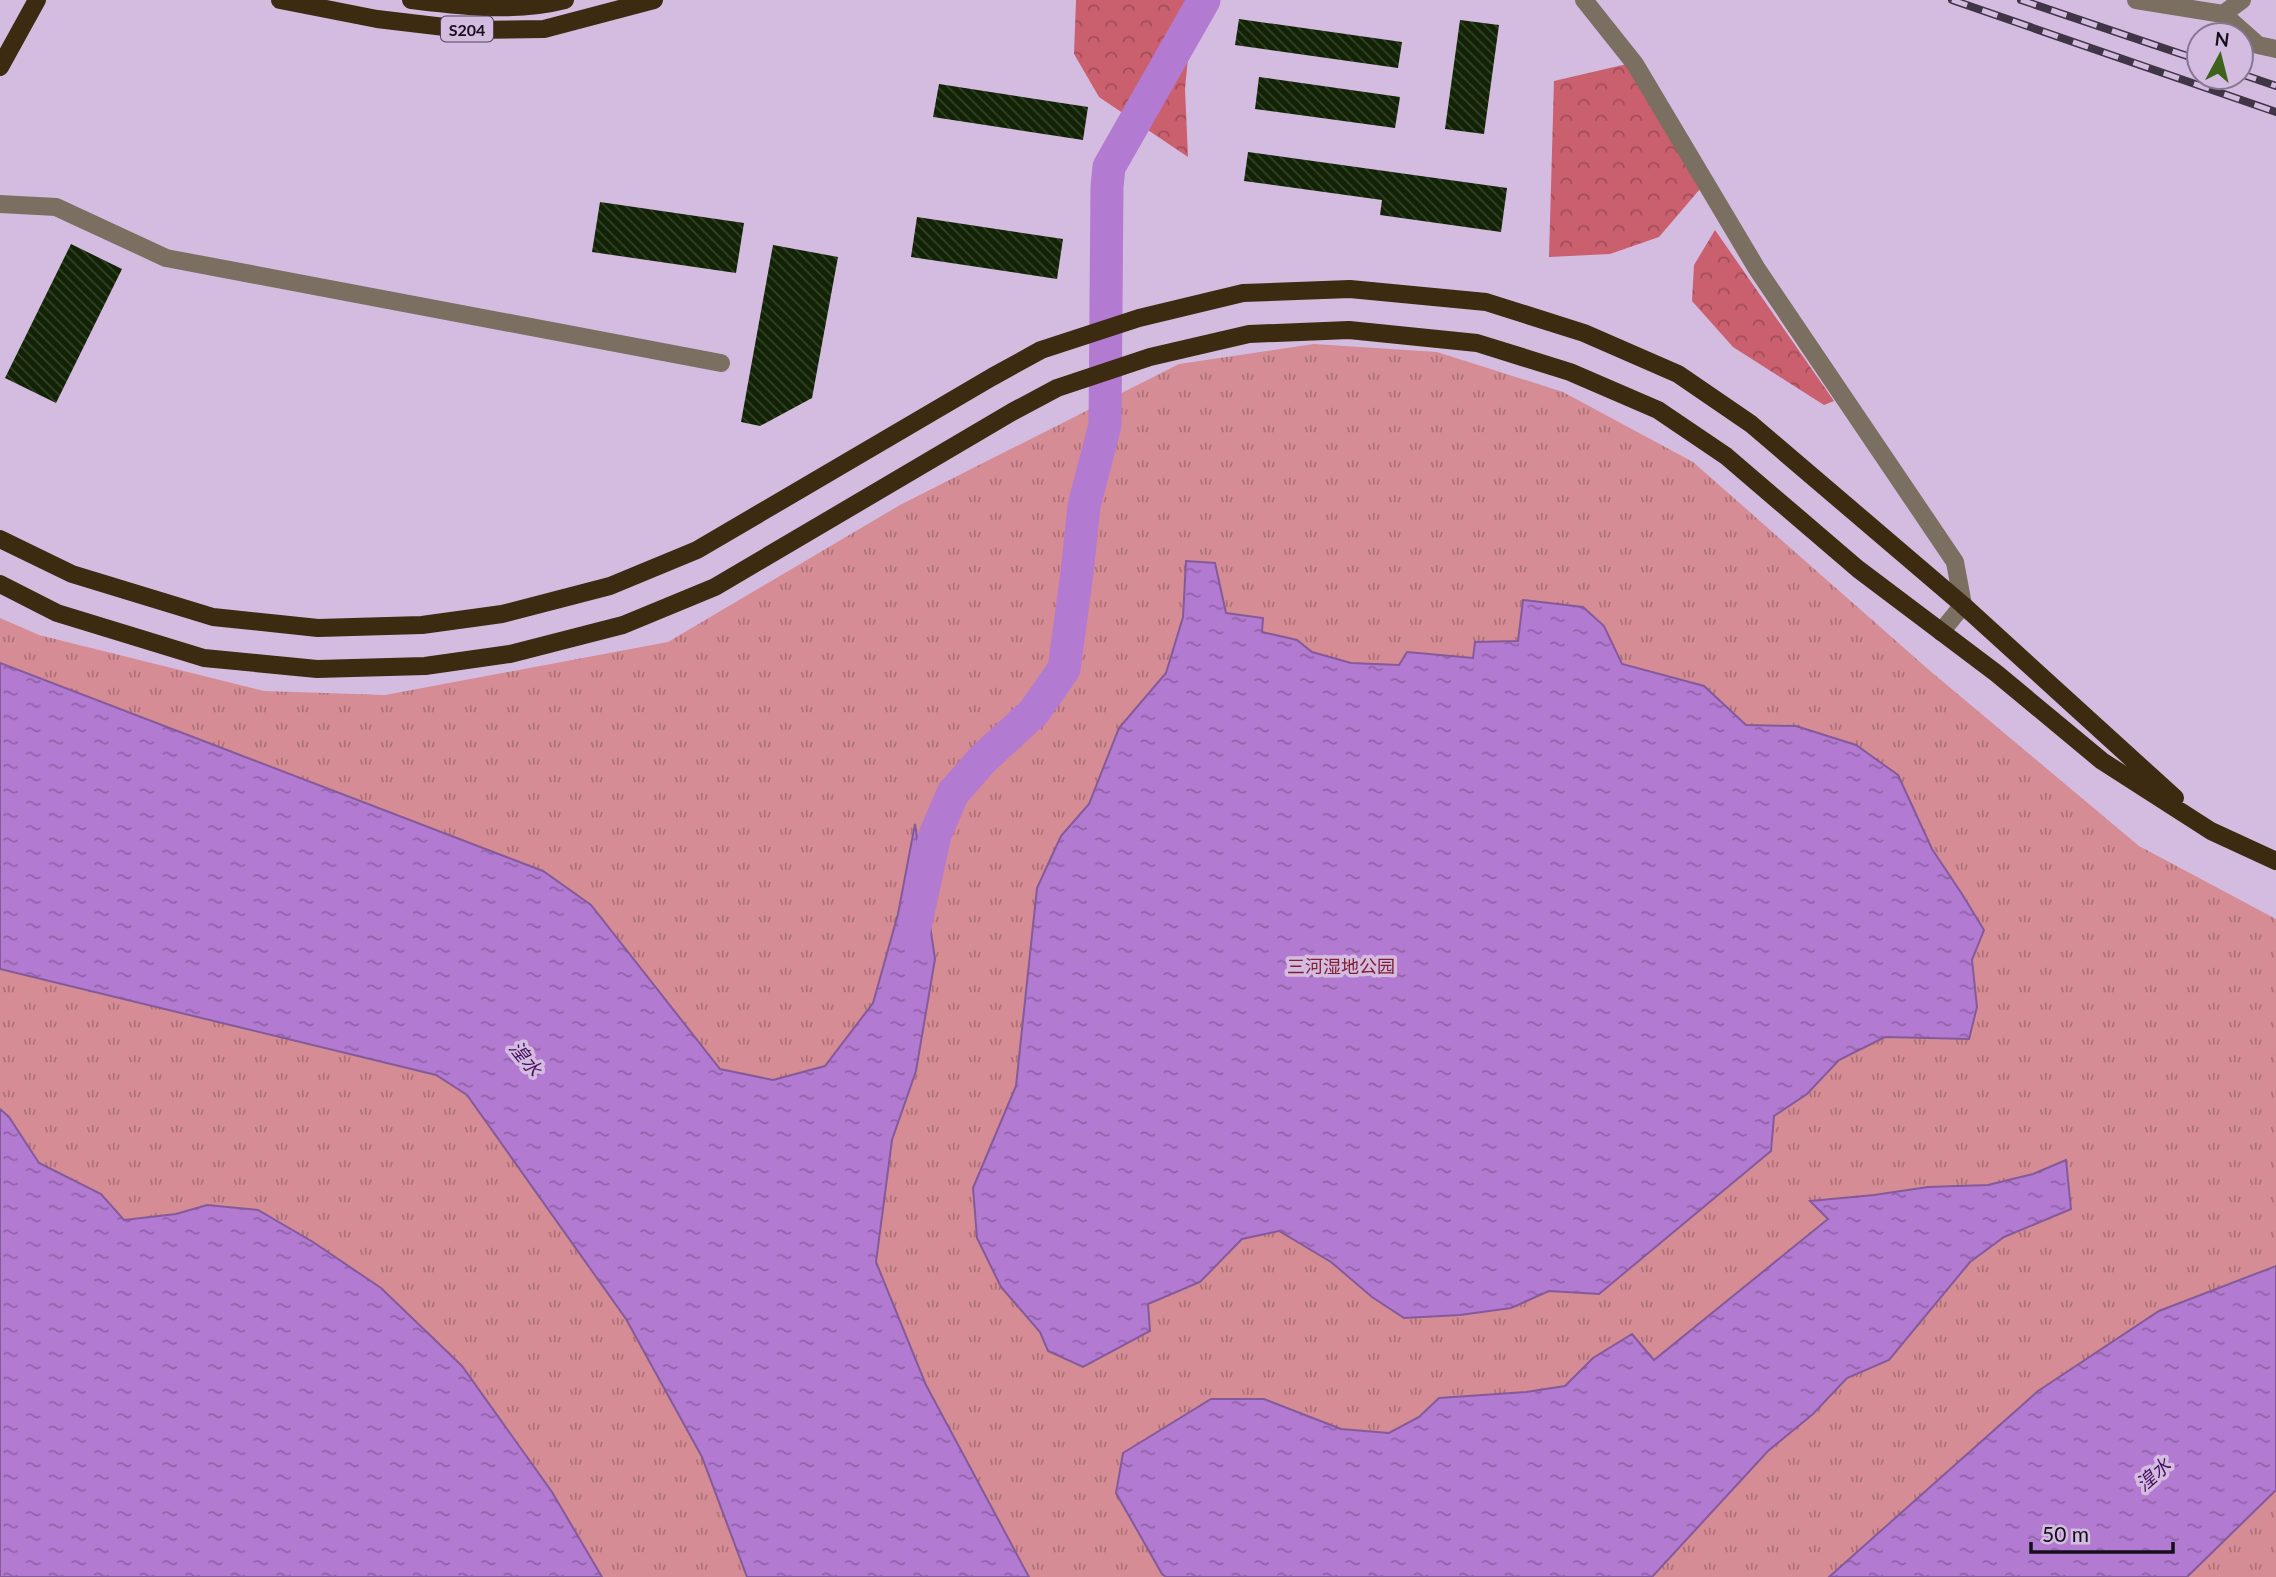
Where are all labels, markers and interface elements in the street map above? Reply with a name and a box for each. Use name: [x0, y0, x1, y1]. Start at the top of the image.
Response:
road number: S204: [441, 17, 493, 42]
north arrow: [2185, 21, 2255, 91]
text: N: [2213, 26, 2231, 51]
park label: 三河湿地公园: [1287, 955, 1395, 977]
water label: 湟水: [505, 1036, 548, 1081]
water label: 湟水: [2131, 1452, 2176, 1495]
scale bar: [2031, 1510, 2173, 1554]
text: 50 m: [2042, 1521, 2089, 1546]

